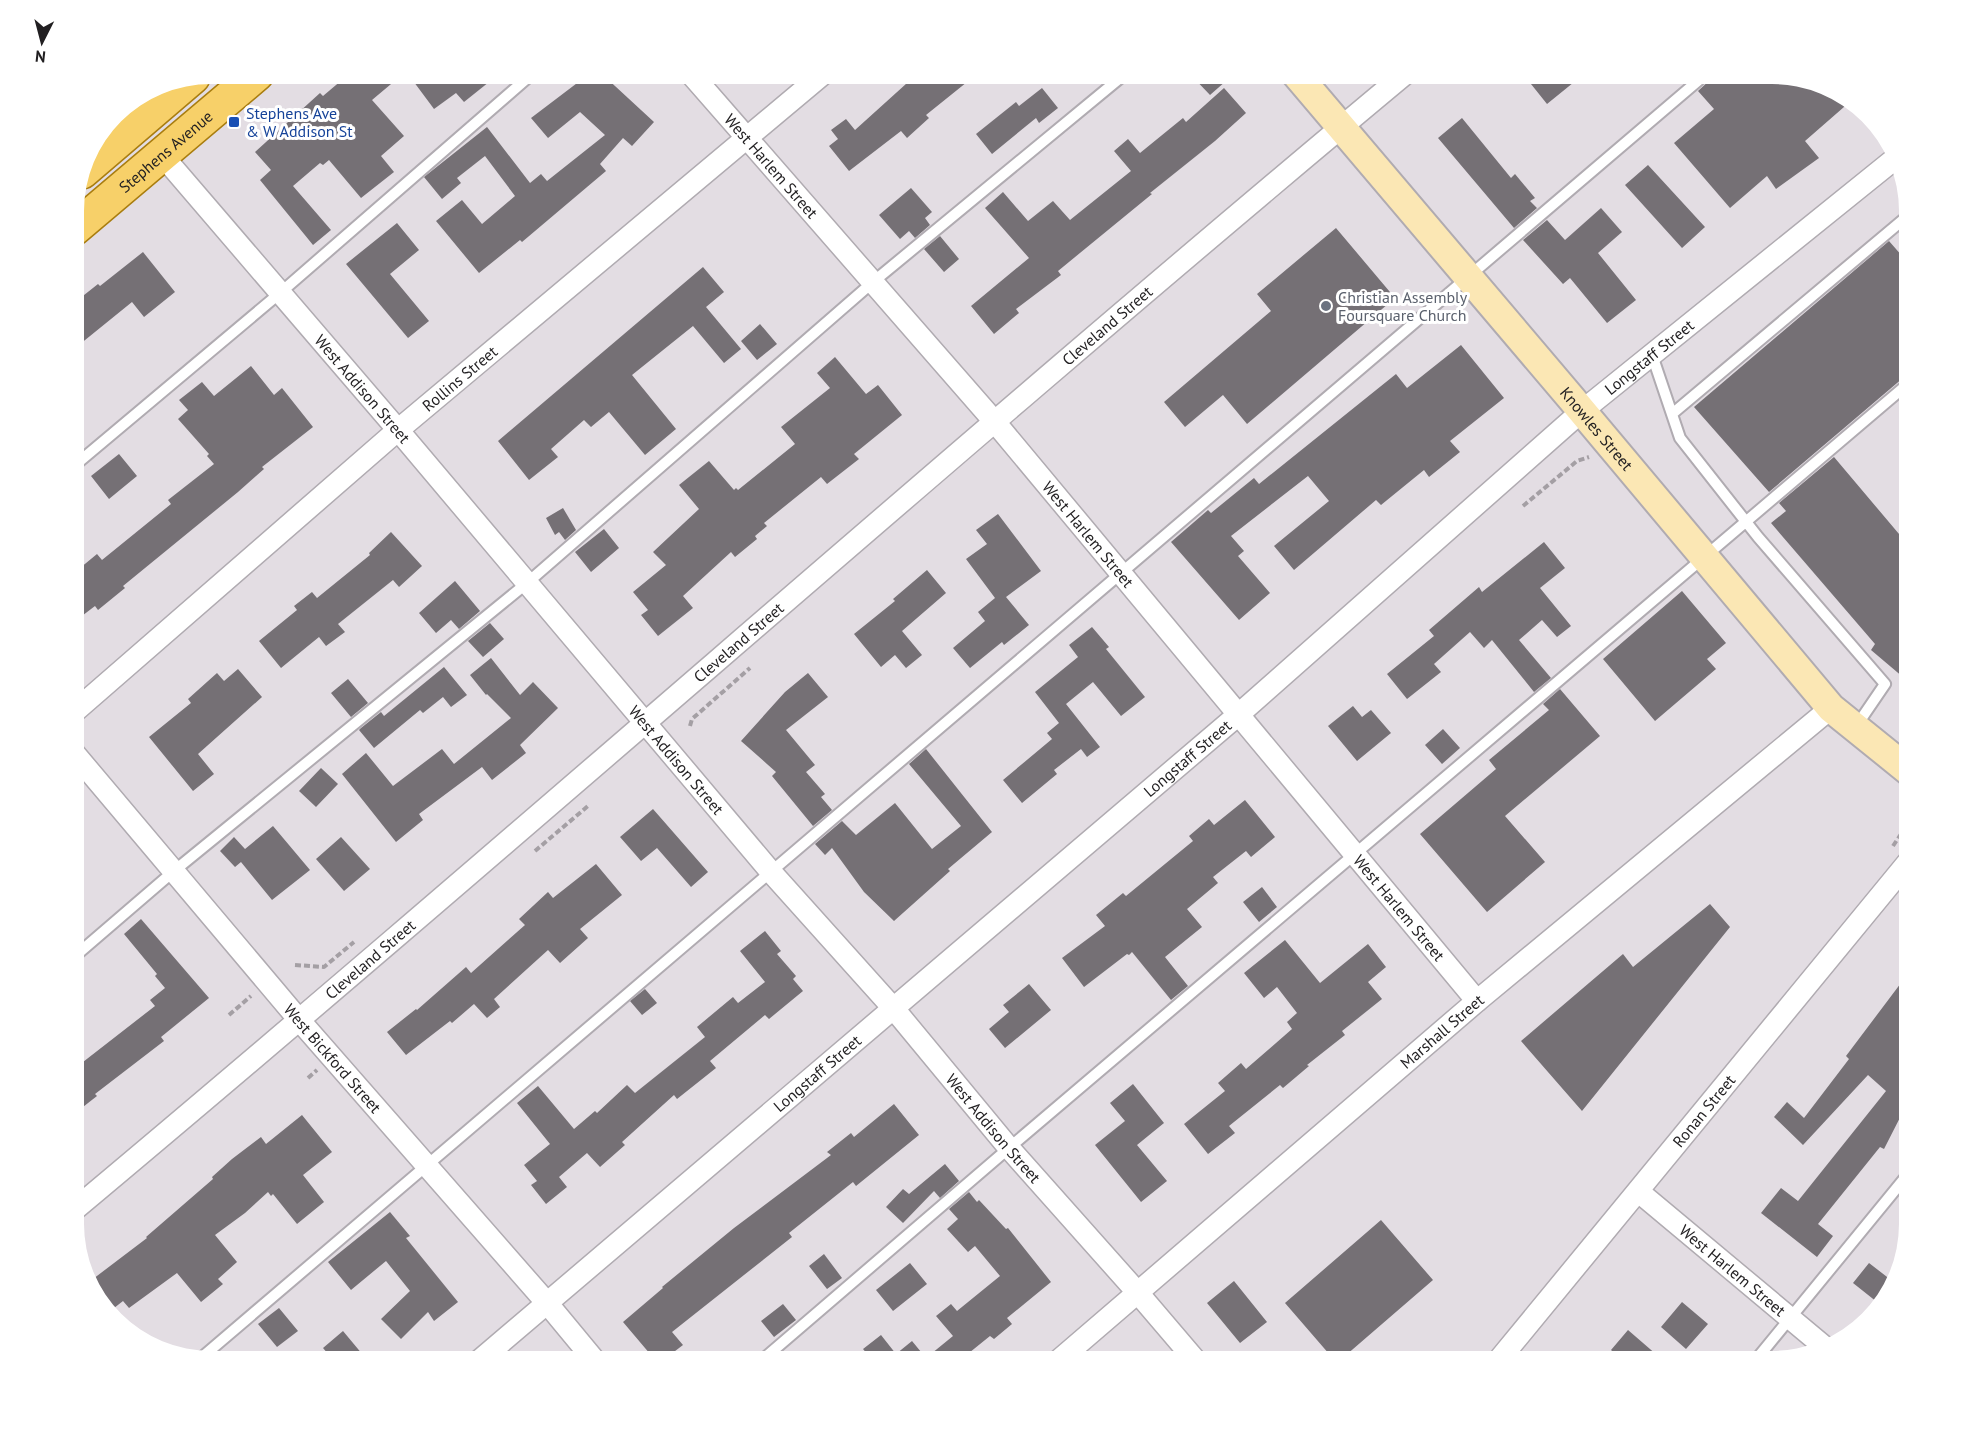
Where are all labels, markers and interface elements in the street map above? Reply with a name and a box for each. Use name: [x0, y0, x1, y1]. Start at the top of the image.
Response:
north arrow: [12, 12, 72, 72]
text: N: [34, 46, 47, 67]
place label: Stephens Ave & W Addison St: [246, 103, 353, 141]
street label: Stephens Avenue: [115, 106, 217, 197]
street label: West Harlem Street: [720, 109, 823, 223]
marker: Stephens Ave & W Addison St: [227, 115, 241, 129]
street label: Cleveland Street: [1058, 281, 1157, 370]
place label: Christian Assembly Foursquare Church: [1338, 287, 1468, 325]
marker: Christian Assembly Foursquare Church: [1319, 299, 1333, 313]
street label: Longstaff Street: [1600, 315, 1698, 399]
street label: West Addison Street: [310, 330, 415, 448]
street label: Rollins Street: [418, 341, 502, 415]
street label: Knowles Street: [1556, 383, 1638, 475]
street label: West Harlem Street: [1038, 477, 1139, 592]
street label: Cleveland Street: [689, 598, 788, 687]
street label: West Addison Street: [625, 701, 729, 819]
street label: Longstaff Street: [1139, 715, 1236, 801]
street label: West Harlem Street: [1349, 850, 1450, 965]
street label: Cleveland Street: [321, 915, 420, 1003]
street label: Marshall Street: [1396, 989, 1488, 1073]
street label: West Bickford Street: [280, 999, 386, 1117]
street label: Longstaff Street: [769, 1030, 865, 1116]
street label: West Addison Street: [942, 1069, 1046, 1187]
street label: Ronan Street: [1668, 1070, 1740, 1151]
street label: West Harlem Street: [1675, 1220, 1790, 1321]

